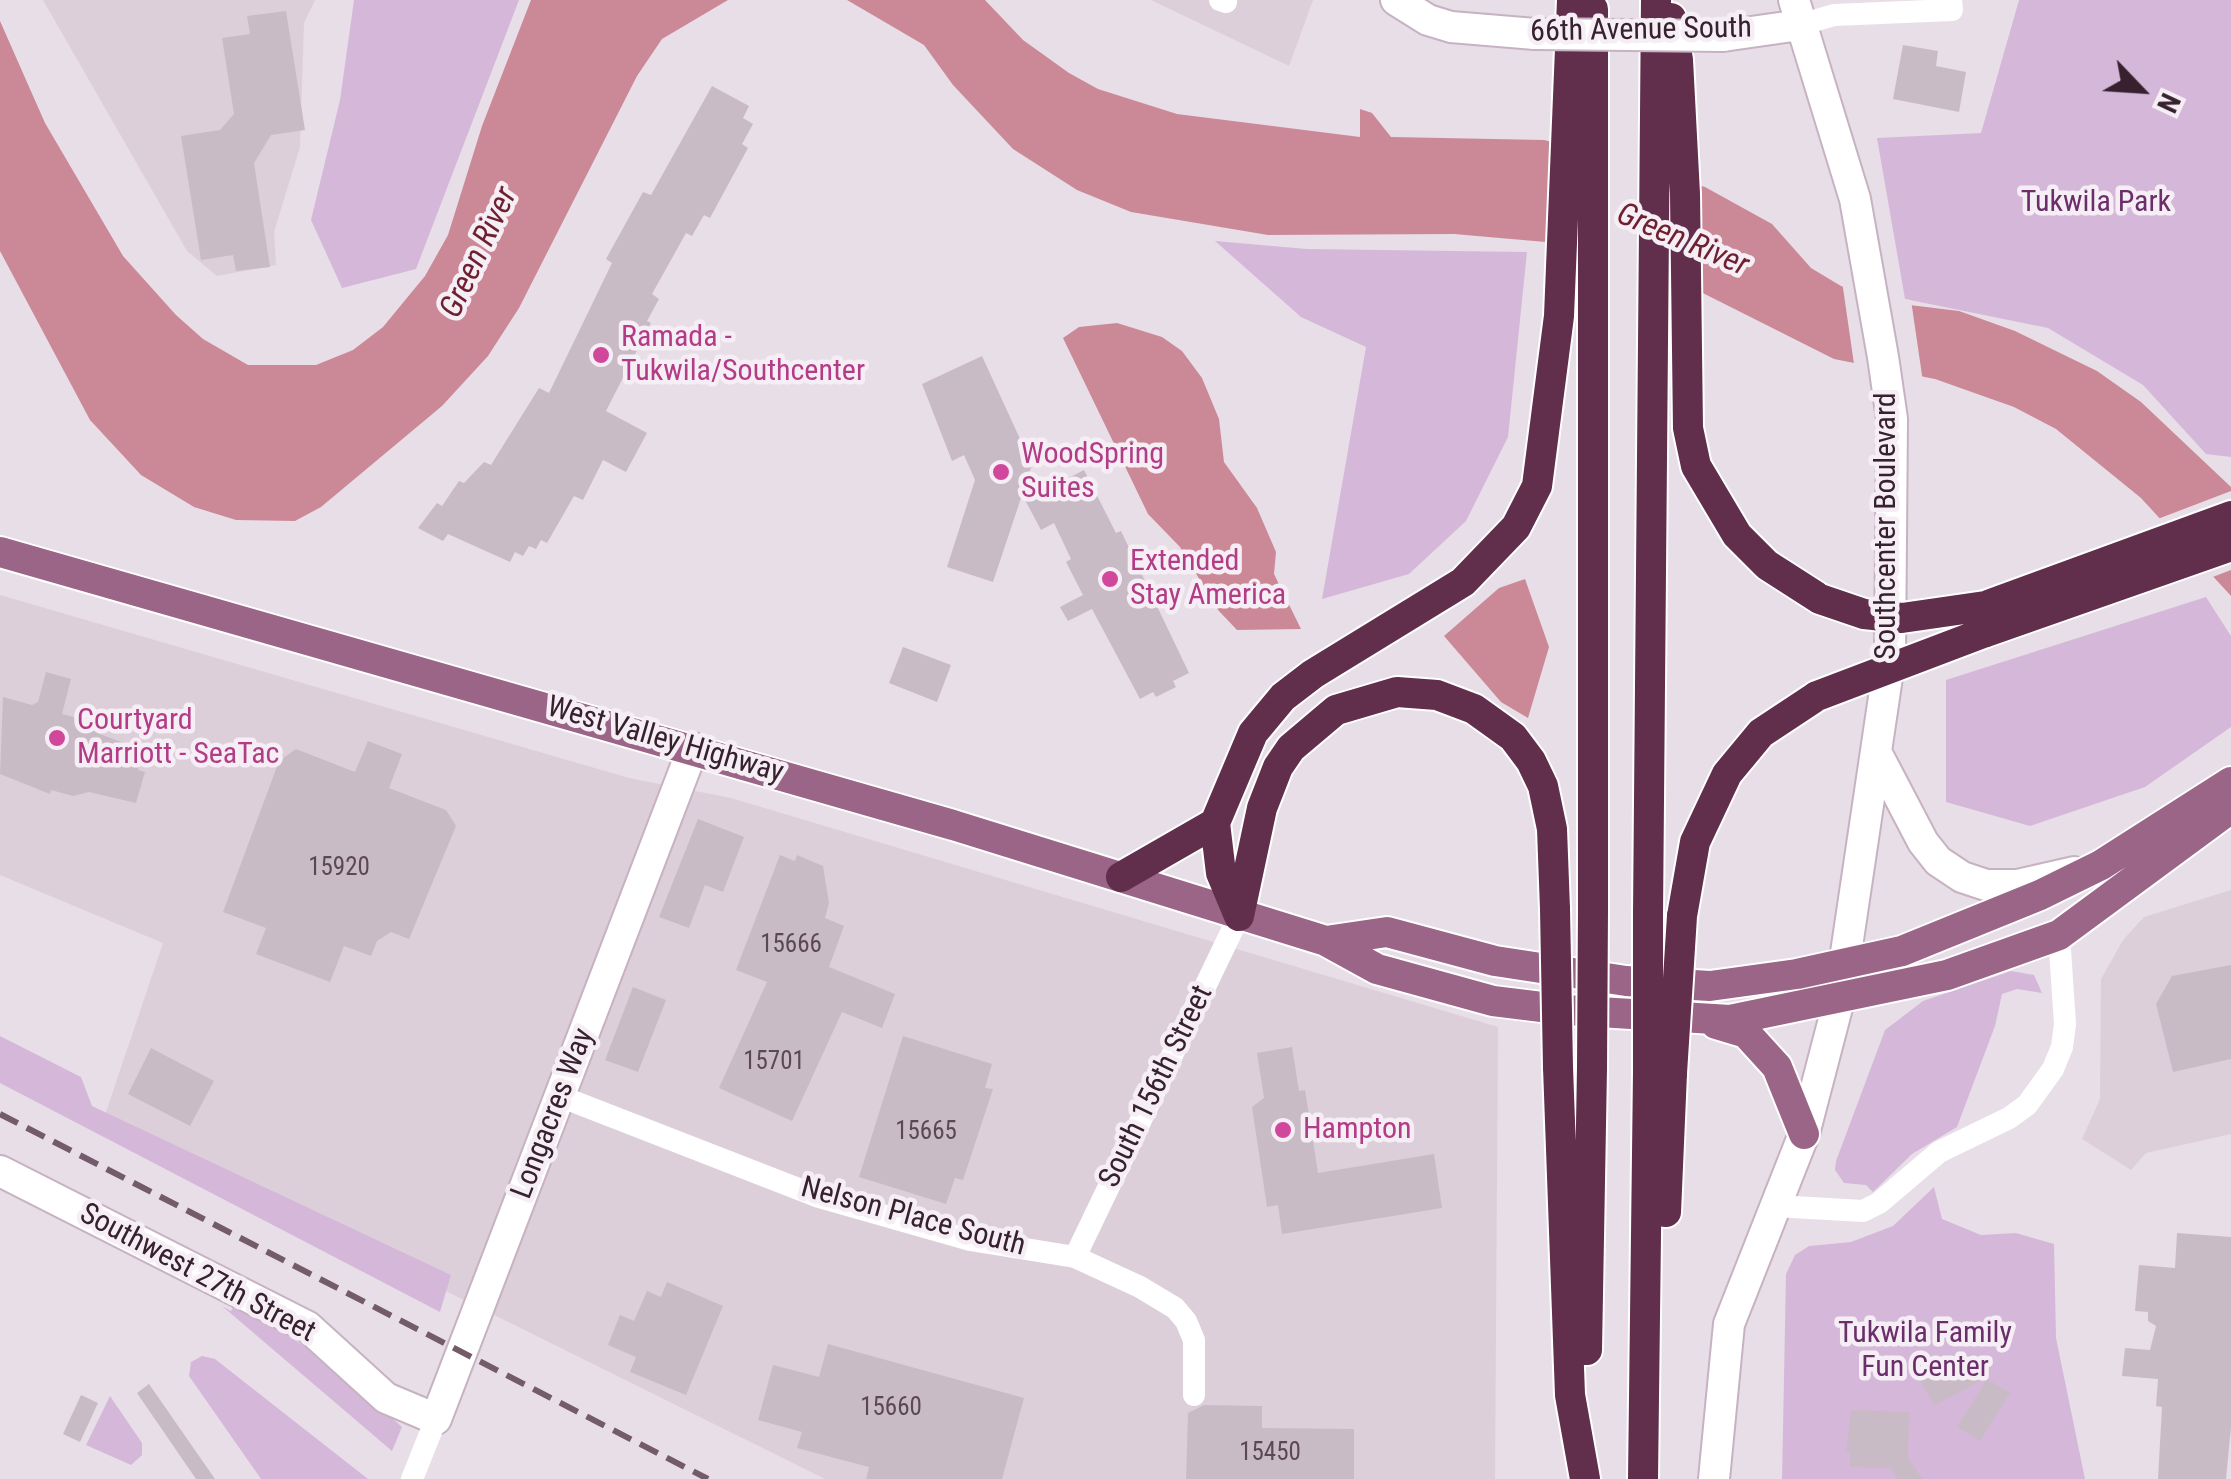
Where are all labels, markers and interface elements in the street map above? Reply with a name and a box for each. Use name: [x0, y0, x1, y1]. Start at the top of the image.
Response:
street label: 66th Avenue South: [1530, 11, 1752, 51]
north arrow: [2091, 40, 2191, 140]
text: N: [2150, 88, 2187, 118]
water label: Green River: [433, 182, 527, 324]
park label: Tukwila Park: [2021, 185, 2171, 221]
water label: Green River: [1610, 196, 1754, 286]
place label: Ramada - Tukwila/Southcenter: [621, 320, 865, 390]
marker: Ramada - Tukwila/Southcenter: [590, 344, 612, 366]
street label: Southcenter Boulevard: [1869, 392, 1905, 660]
place label: WoodSpring Suites: [1021, 437, 1164, 508]
marker: WoodSpring Suites: [990, 461, 1012, 483]
place label: Extended Stay America: [1130, 544, 1286, 614]
marker: Extended Stay America: [1099, 568, 1121, 590]
street label: West Valley Highway: [543, 690, 787, 792]
place label: Courtyard Marriott - SeaTac: [77, 703, 279, 774]
marker: Courtyard Marriott - SeaTac: [46, 727, 68, 749]
house number: 15920: [308, 854, 370, 884]
house number: 15666: [760, 931, 822, 961]
street label: South 156th Street: [1093, 980, 1221, 1194]
street label: Longacres Way: [505, 1024, 603, 1204]
house number: 15701: [743, 1048, 805, 1078]
place label: Hampton: [1303, 1112, 1412, 1148]
house number: 15665: [895, 1118, 957, 1148]
marker: Hampton: [1272, 1119, 1294, 1141]
street label: Nelson Place South: [797, 1171, 1029, 1265]
street label: Southwest 27th Street: [73, 1197, 321, 1351]
park label: Tukwila Family Fun Center: [1838, 1316, 2012, 1386]
house number: 15660: [860, 1394, 922, 1424]
house number: 15450: [1239, 1439, 1301, 1469]

